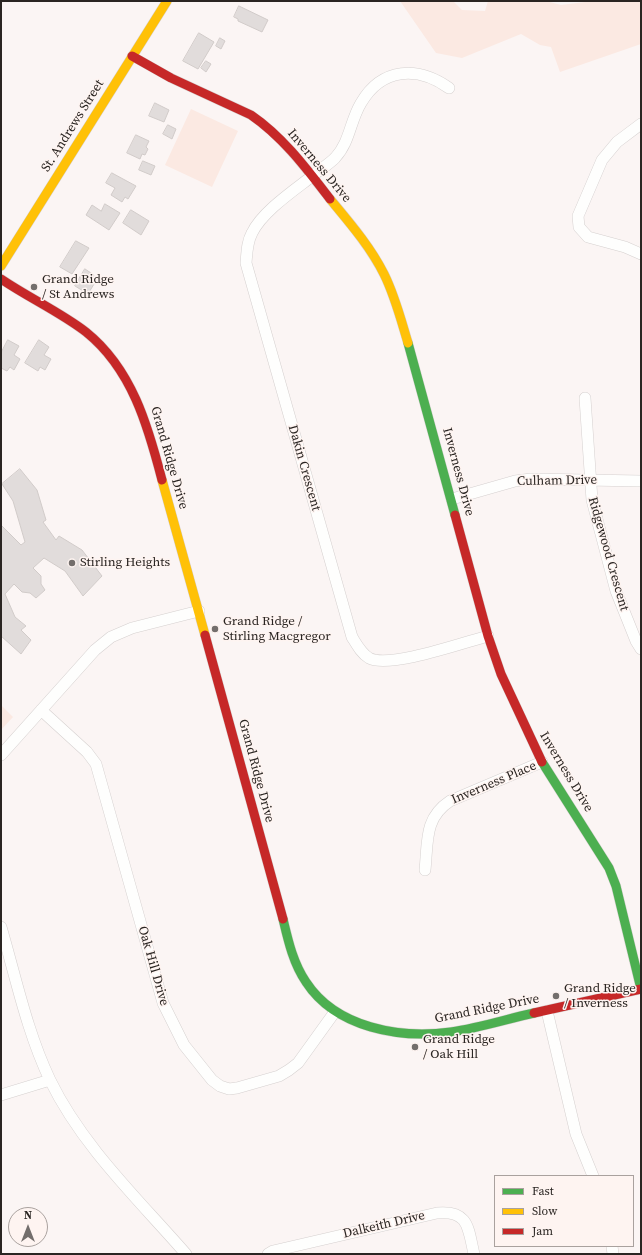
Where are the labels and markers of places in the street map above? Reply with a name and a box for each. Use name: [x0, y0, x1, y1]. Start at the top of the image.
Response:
place label: Grand Ridge / St Andrews: [42, 272, 114, 303]
marker: Grand Ridge / St Andrews: [29, 282, 39, 292]
place label: Stirling Heights: [80, 555, 170, 571]
marker: Stirling Heights: [67, 558, 77, 568]
place label: Grand Ridge / Stirling Macgregor: [223, 614, 331, 645]
marker: Grand Ridge / Stirling Macgregor: [210, 624, 220, 634]
place label: Grand Ridge / Inverness: [564, 981, 636, 1012]
marker: Grand Ridge / Inverness: [551, 991, 561, 1001]
place label: Grand Ridge / Oak Hill: [423, 1032, 495, 1063]
marker: Grand Ridge / Oak Hill: [410, 1042, 420, 1052]

